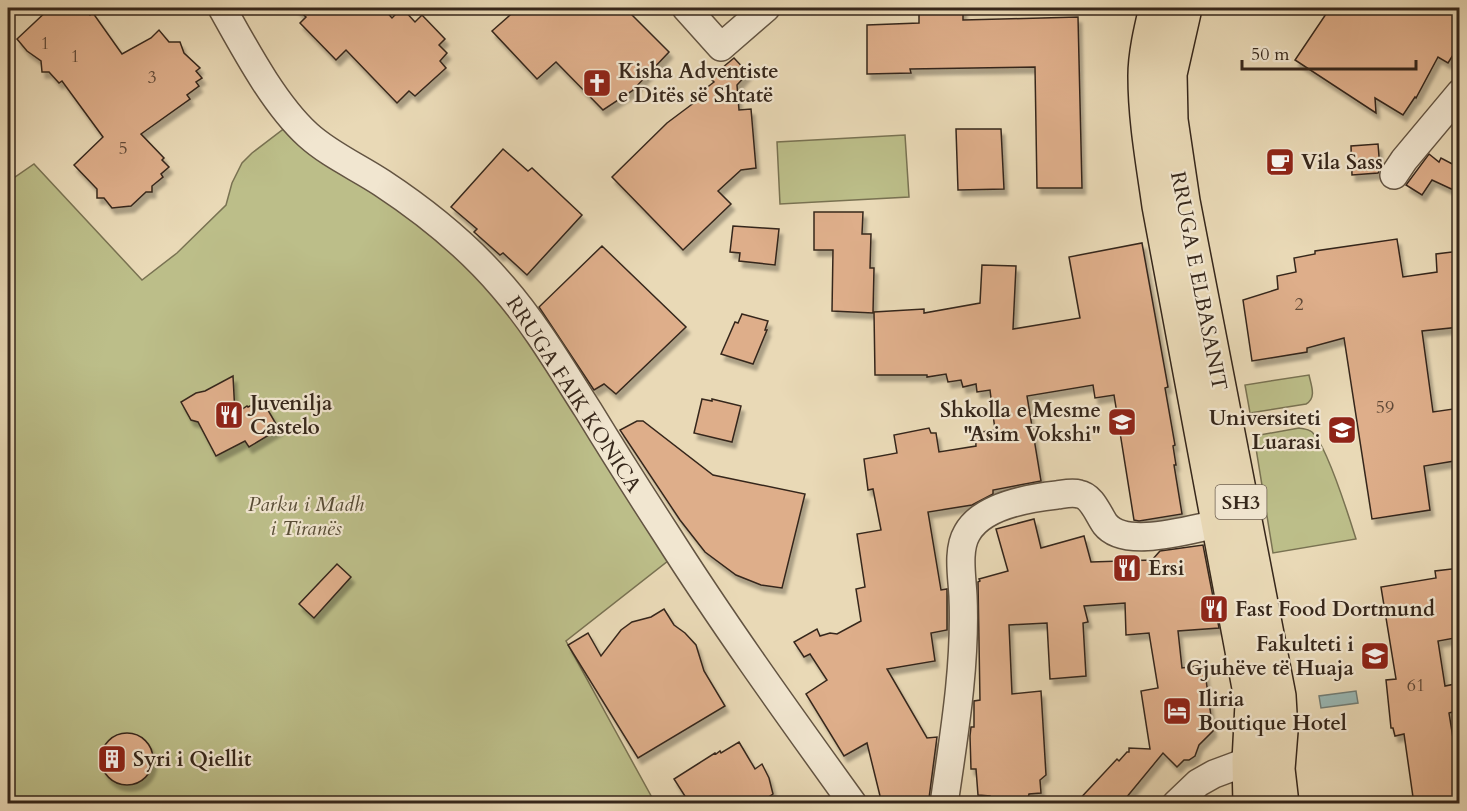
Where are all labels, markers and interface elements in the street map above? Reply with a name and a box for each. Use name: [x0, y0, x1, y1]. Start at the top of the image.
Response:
house number: 1: [40, 31, 50, 56]
scale bar: [1242, 33, 1416, 71]
text: 50 m: [1251, 42, 1290, 67]
house number: 1: [70, 44, 80, 69]
place label: Kisha Adventiste e Ditës së Shtatë: [618, 57, 779, 110]
house number: 3: [147, 65, 157, 90]
church icon: Kisha Adventiste e Ditës së Shtatë: [581, 67, 613, 99]
house number: 5: [118, 136, 128, 161]
cafe icon: Vila Sass: [1264, 146, 1296, 178]
place label: Vila Sass: [1301, 148, 1383, 177]
street label: RRUGA E ELBASANIT: [1163, 169, 1234, 393]
street label: RRUGA FAIK KONICA: [499, 290, 648, 498]
house number: 2: [1294, 292, 1304, 317]
place label: Juvenilja Castelo: [247, 389, 333, 442]
house number: 59: [1376, 395, 1394, 420]
place label: Shkolla e Mesme "Asim Vokshi": [940, 396, 1101, 449]
restaurant icon: Juvenilja Castelo: [213, 399, 245, 431]
place label: Universiteti Luarasi: [1209, 404, 1321, 457]
school or university icon: Shkolla e Mesme "Asim Vokshi": [1106, 406, 1138, 438]
school or university icon: Universiteti Luarasi: [1326, 414, 1358, 446]
road number: SH3: [1216, 485, 1266, 519]
park label: Parku i Madh i Tiranës: [248, 490, 364, 543]
restaurant icon: Ersi: [1111, 552, 1143, 584]
place label: Ersi: [1148, 554, 1185, 583]
restaurant icon: Fast Food Dortmund: [1198, 593, 1230, 625]
place label: Fast Food Dortmund: [1235, 595, 1435, 624]
place label: Fakulteti i Gjuhëve të Huaja: [1186, 630, 1355, 683]
school or university icon: Fakulteti i Gjuhëve të Huaja: [1359, 640, 1391, 672]
house number: 61: [1407, 673, 1425, 698]
place label: Iliria Boutique Hotel: [1198, 685, 1347, 738]
hotel icon: Iliria Boutique Hotel: [1161, 695, 1193, 727]
building icon: Syri i Qiellit: [96, 743, 128, 775]
place label: Syri i Qiellit: [133, 745, 252, 774]

